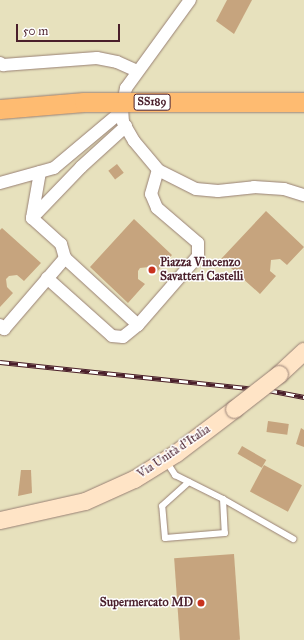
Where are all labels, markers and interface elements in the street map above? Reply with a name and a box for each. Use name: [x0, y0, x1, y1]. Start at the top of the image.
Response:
scale bar: [18, 16, 122, 42]
text: 50 m: [23, 24, 48, 38]
road number: SS189: [133, 93, 171, 111]
place label: Piazza Vincenzo Savatteri Castelli: [160, 256, 243, 284]
marker: Piazza Vincenzo Savatteri Castelli: [147, 265, 157, 275]
street label: Via Unità d'Italia: [135, 422, 213, 482]
place label: Supermercato MD: [100, 596, 193, 610]
marker: Supermercato MD: [196, 598, 206, 608]

